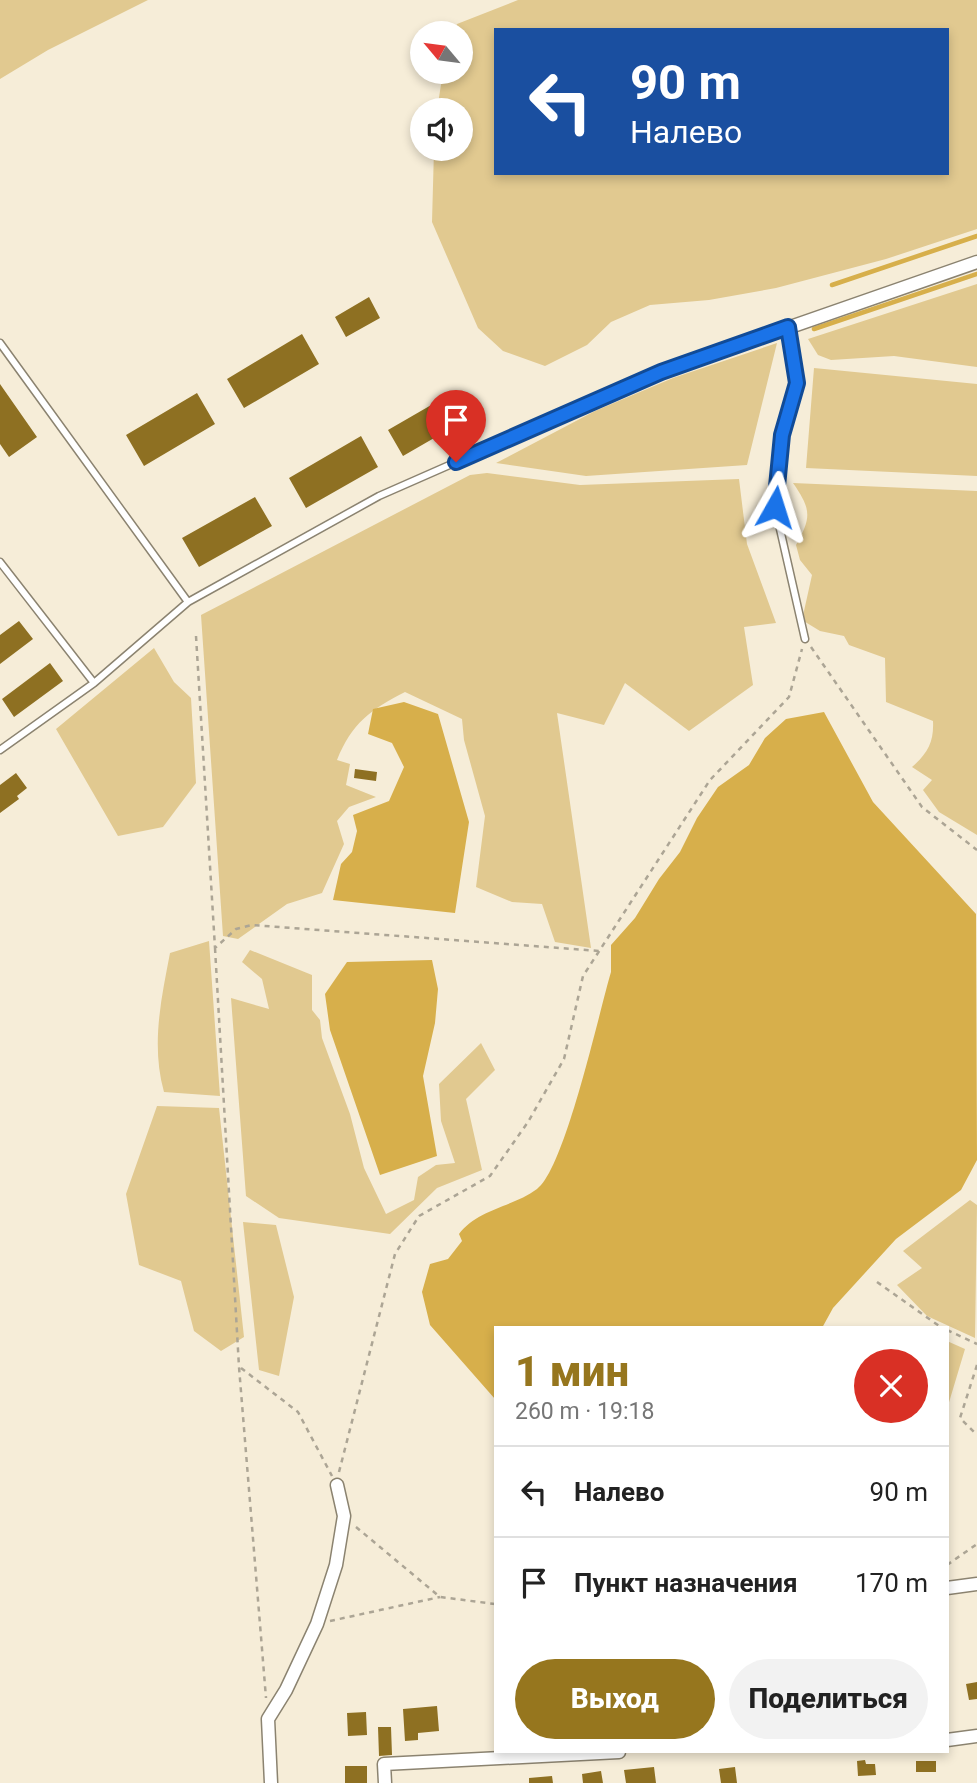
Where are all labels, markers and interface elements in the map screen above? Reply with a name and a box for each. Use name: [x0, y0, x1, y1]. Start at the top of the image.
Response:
north arrow: [410, 21, 472, 84]
map controls: [410, 21, 473, 161]
text: 90 m: [630, 54, 741, 111]
icon: left: [515, 56, 606, 147]
button: sound: [410, 98, 473, 161]
text: Налево: [630, 113, 742, 151]
pin: [426, 390, 486, 462]
icon: arrive: [437, 401, 475, 439]
position arrow: [738, 470, 812, 544]
text: 1 мин: [515, 1347, 629, 1396]
button: close: [854, 1349, 928, 1423]
text: 260 m · 19:18: [515, 1398, 654, 1425]
icon: left: [515, 1473, 553, 1511]
text: Налево: [574, 1477, 664, 1507]
text: 90 m: [870, 1477, 928, 1507]
icon: arrive: [515, 1564, 553, 1602]
text: Пункт назначения: [574, 1568, 798, 1598]
text: 170 m: [855, 1568, 928, 1598]
button: Выход: [515, 1659, 715, 1739]
button: Поделиться: [729, 1659, 928, 1739]

